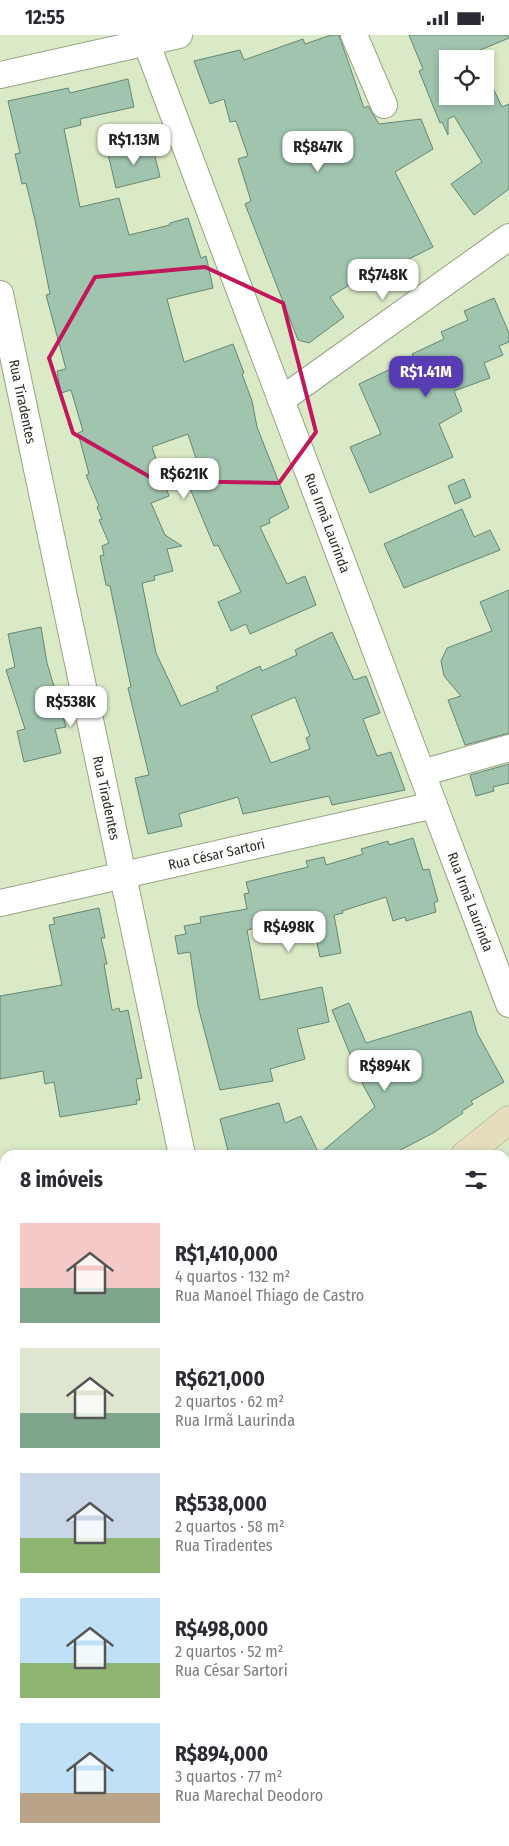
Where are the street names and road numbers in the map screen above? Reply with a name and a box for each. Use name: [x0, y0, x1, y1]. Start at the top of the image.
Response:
street label: Rua Tiradentes: [5, 358, 39, 445]
street label: Rua Irmã Laurinda: [300, 471, 354, 575]
street label: Rua Tiradentes: [89, 754, 123, 842]
street label: Rua César Sartori: [167, 835, 267, 874]
street label: Rua Irmã Laurinda: [443, 850, 497, 954]

